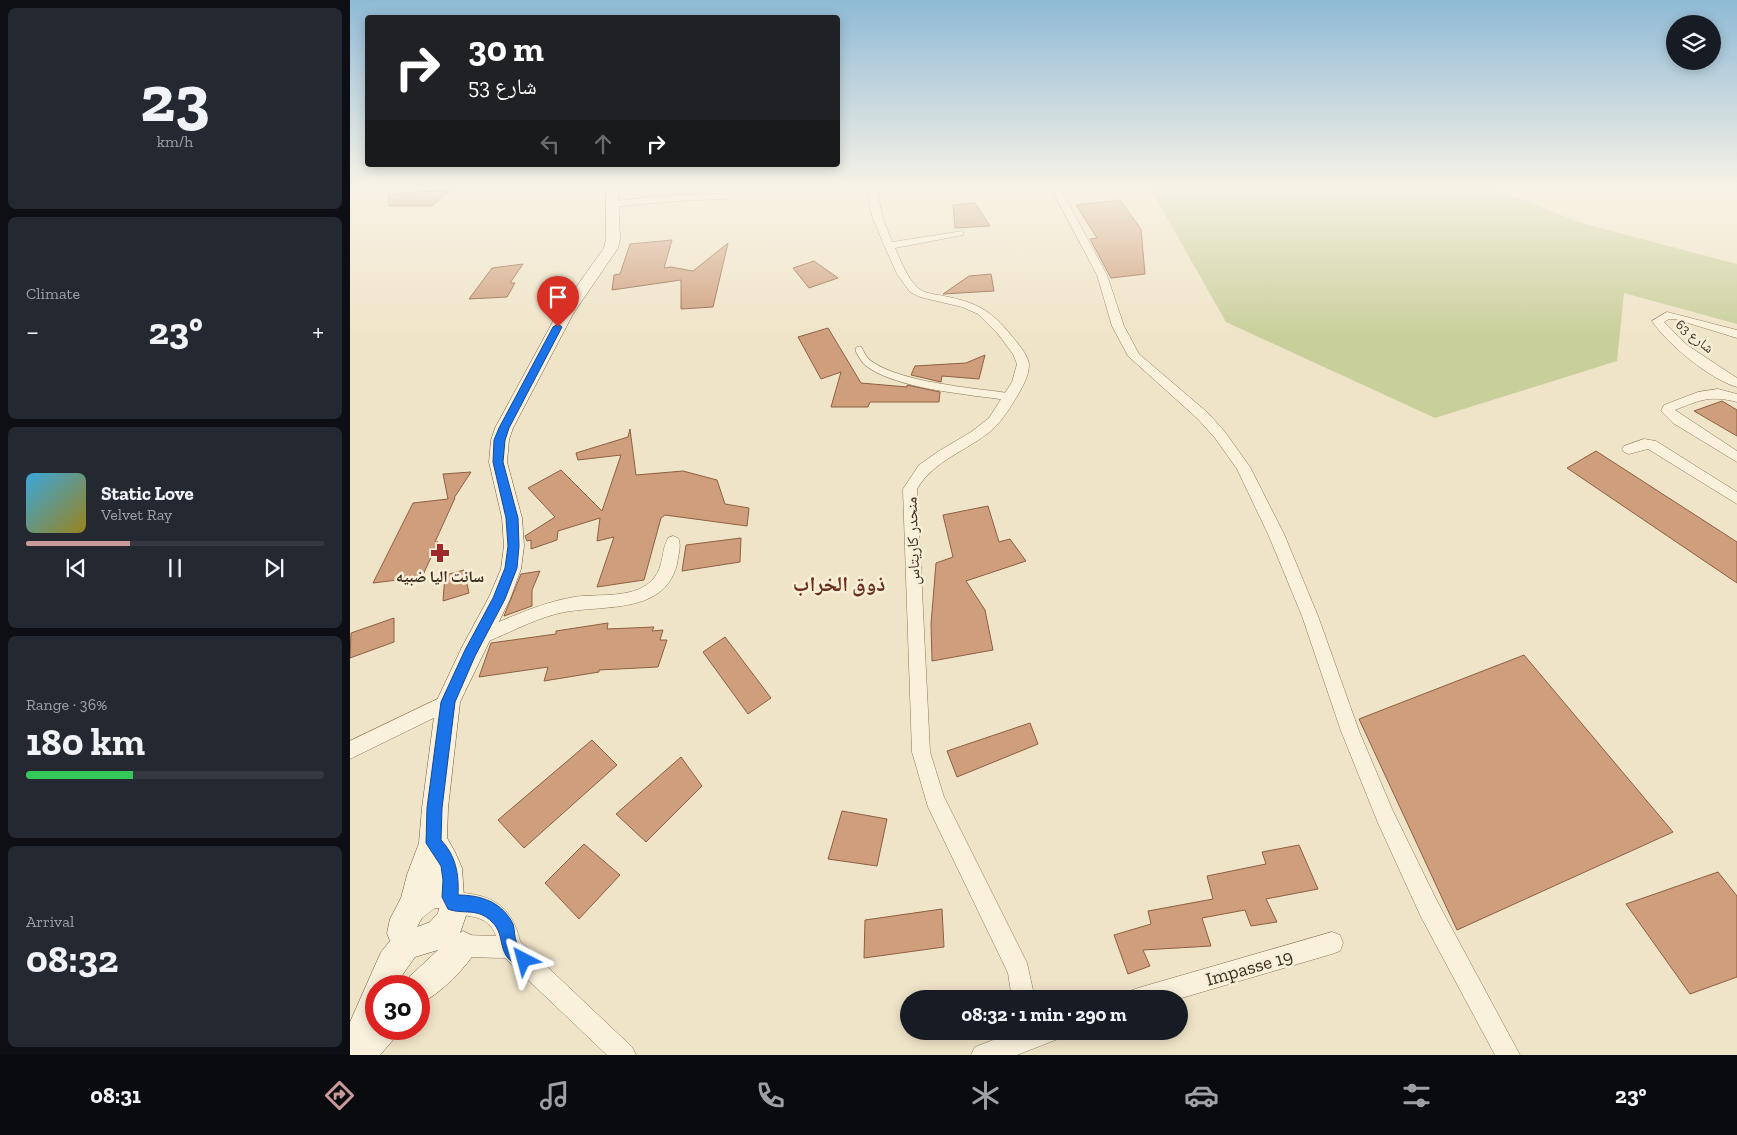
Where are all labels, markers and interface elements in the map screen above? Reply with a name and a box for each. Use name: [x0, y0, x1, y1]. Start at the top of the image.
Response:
map controls: [1666, 15, 1721, 70]
button: layers: [1666, 15, 1721, 70]
text: 30 m: [468, 28, 544, 70]
icon: right: [385, 35, 450, 100]
text: 23: [140, 60, 210, 138]
text: شارع 53: [468, 73, 537, 100]
icon: left: [536, 130, 564, 158]
icon: ahead: [589, 130, 617, 158]
icon: right: [642, 130, 670, 158]
text: km/h: [157, 132, 193, 151]
pin: [537, 276, 579, 327]
icon: arrive: [544, 283, 572, 311]
text: Climate: [26, 284, 80, 303]
text: 23°: [148, 308, 203, 354]
text: −: [26, 315, 39, 348]
text: +: [312, 315, 324, 348]
street label: شارع 63: [1672, 316, 1717, 358]
text: Static Love: [101, 482, 194, 505]
street label: منحدر كاريتاس: [901, 496, 925, 585]
text: Velvet Ray: [101, 505, 172, 524]
pharmacy icon: سانت اليا ضبيه: [429, 542, 451, 564]
icon: previous: [62, 554, 90, 582]
icon: pause: [161, 554, 189, 582]
icon: next: [260, 554, 288, 582]
place label: سانت اليا ضبيه: [396, 567, 484, 586]
district label: ذوق الخراب: [793, 571, 885, 597]
text: Range · 36%: [26, 695, 107, 714]
text: 180 km: [26, 719, 145, 765]
text: Arrival: [26, 912, 74, 931]
position arrow: [497, 933, 549, 985]
text: 08:32: [26, 936, 118, 982]
street label: Impasse 19: [1203, 944, 1295, 991]
speed limit sign: 30: [365, 975, 430, 1040]
text: 08:32 · 1 min · 290 m: [961, 1003, 1127, 1026]
icon: directions: [322, 1078, 357, 1113]
icon: music: [537, 1078, 572, 1113]
icon: phone: [753, 1078, 788, 1113]
icon: climate: [968, 1078, 1003, 1113]
icon: car: [1184, 1078, 1219, 1113]
icon: filters: [1399, 1078, 1434, 1113]
text: 08:31: [90, 1082, 141, 1109]
text: 23°: [1615, 1082, 1647, 1109]

